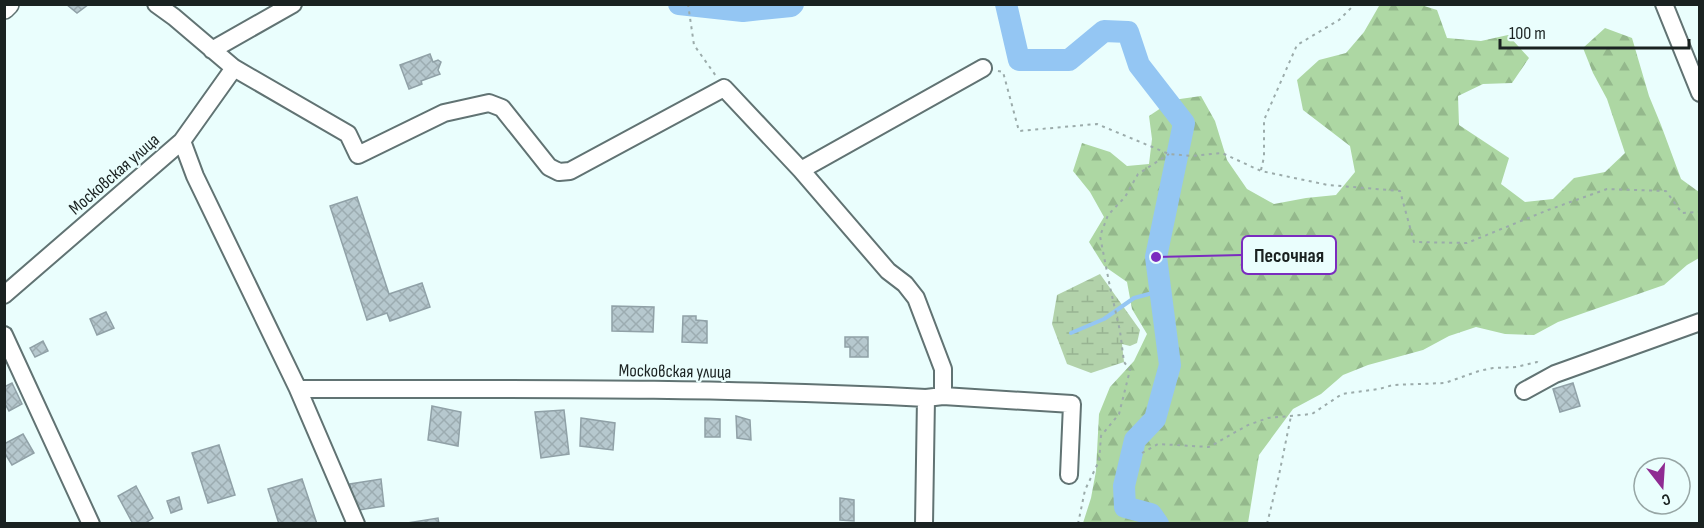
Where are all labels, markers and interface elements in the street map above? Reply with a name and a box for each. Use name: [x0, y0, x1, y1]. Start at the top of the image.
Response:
scale bar: [1500, 12, 1689, 50]
text: 100 m: [1509, 23, 1546, 44]
street label: Московская улица: [65, 129, 164, 219]
callout: Песочная: [1242, 236, 1336, 274]
text: Песочная: [1254, 244, 1324, 268]
street label: Московская улица: [618, 360, 732, 383]
north arrow: [1632, 456, 1692, 516]
text: С: [1659, 489, 1673, 509]

